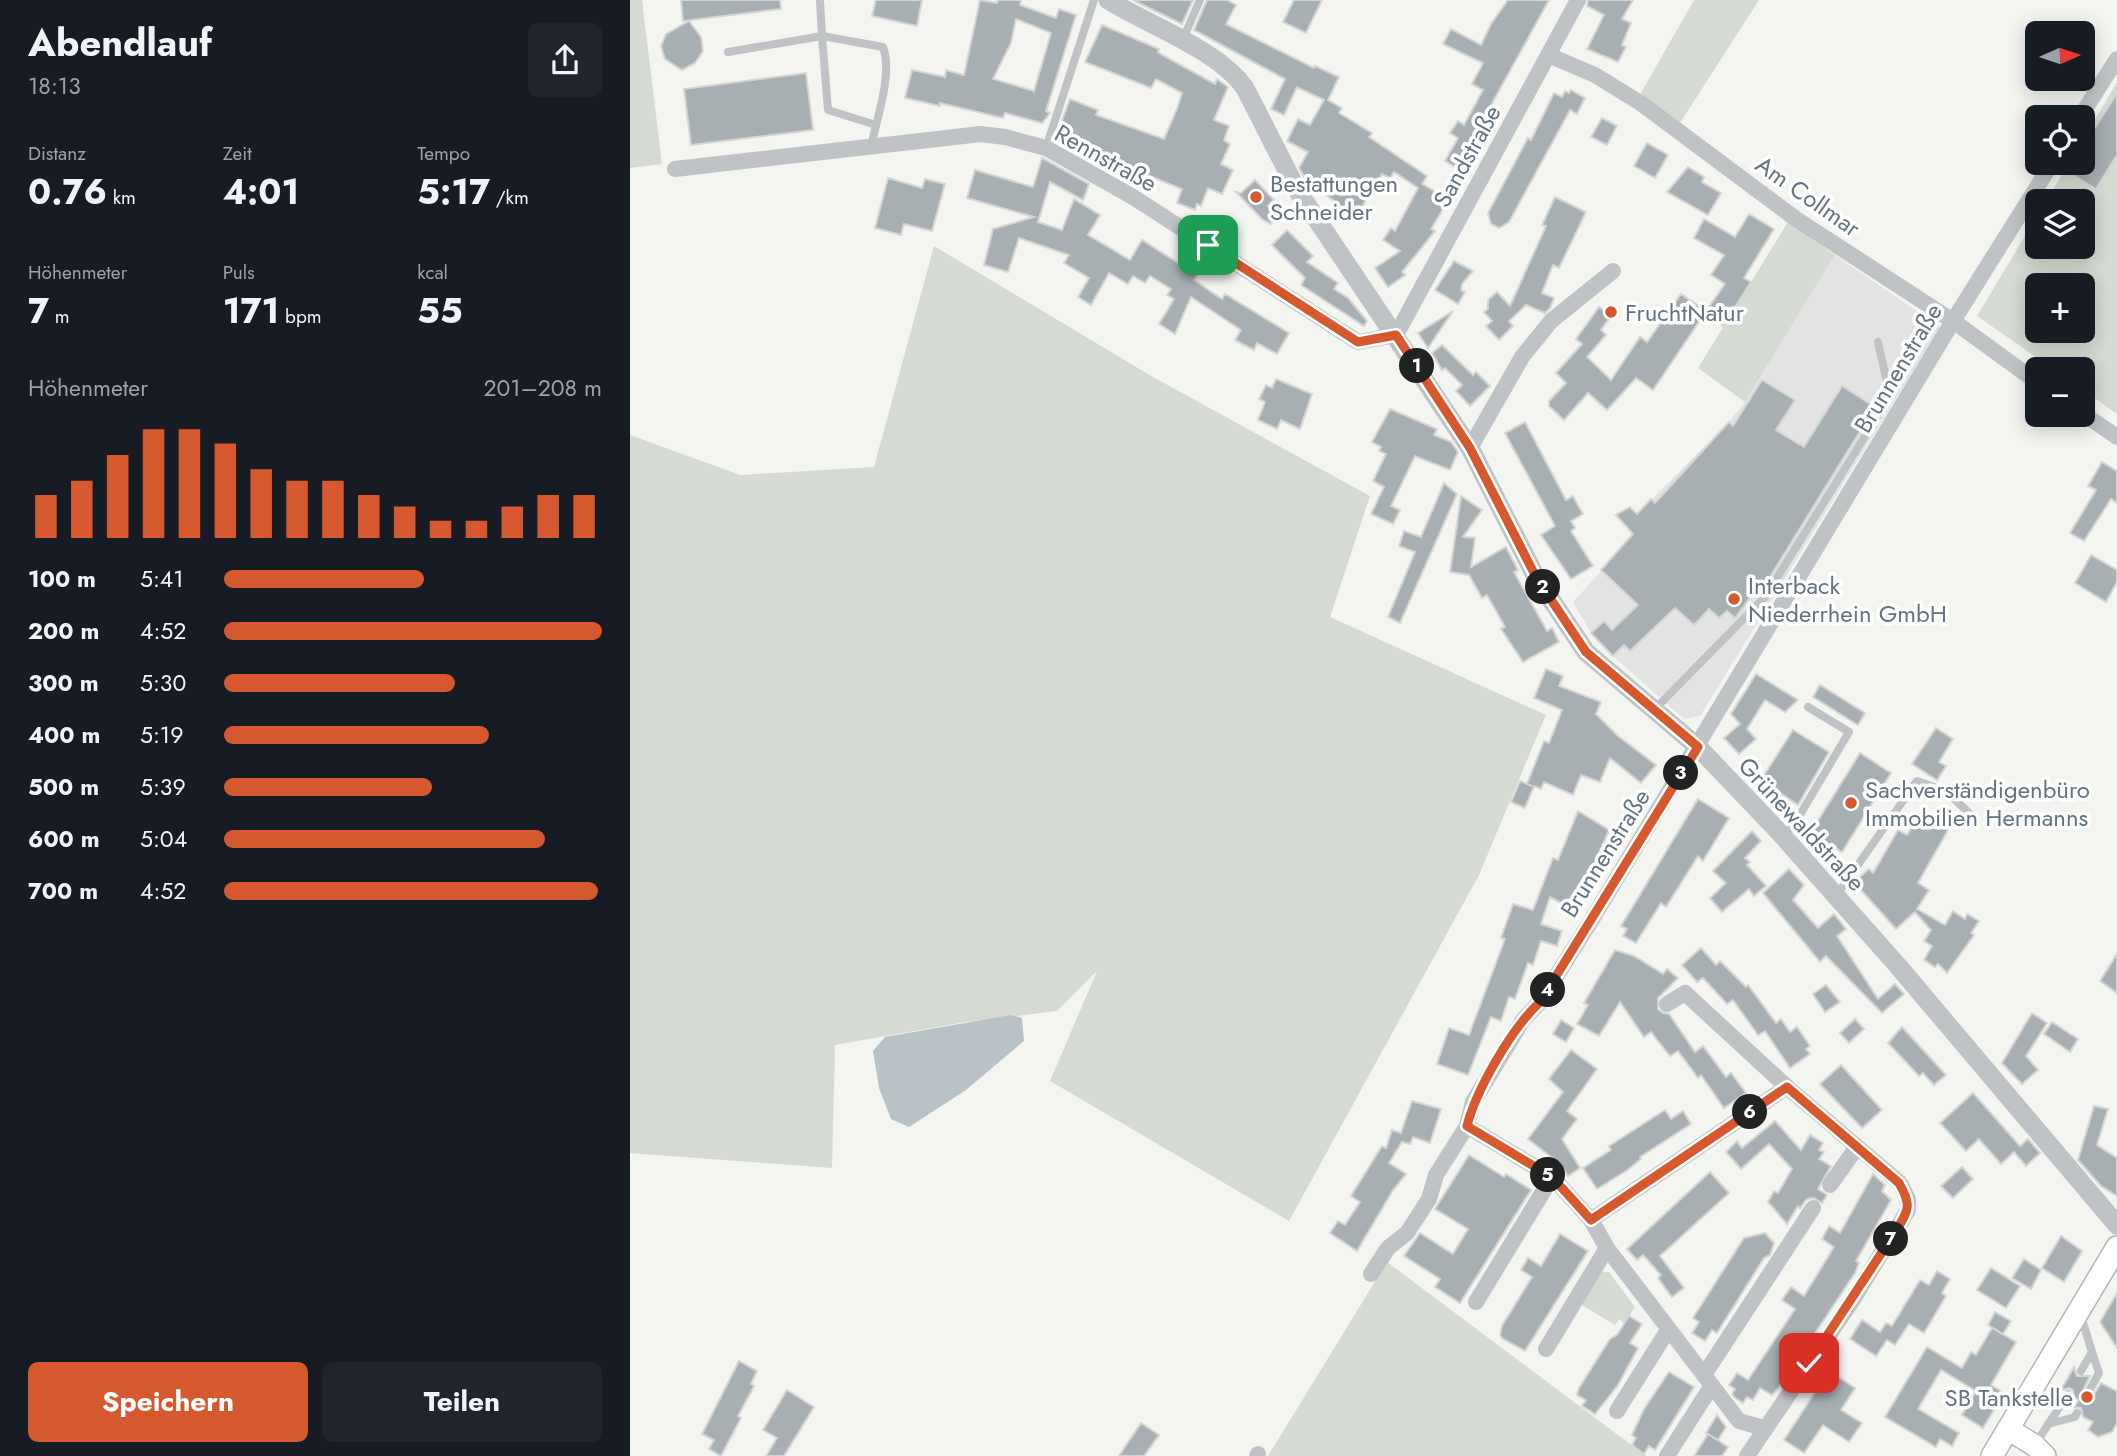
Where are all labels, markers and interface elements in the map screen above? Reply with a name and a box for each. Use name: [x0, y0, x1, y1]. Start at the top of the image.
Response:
text: Abendlauf: [28, 15, 212, 70]
north arrow: [2025, 21, 2095, 91]
map controls: [2025, 21, 2095, 427]
button: share: [528, 23, 602, 97]
text: 18:13: [28, 69, 81, 103]
street label: Sandstraße: [1425, 98, 1509, 214]
button: locate: [2025, 105, 2095, 175]
street label: Rennstraße: [1048, 116, 1164, 200]
text: Distanz: [28, 140, 86, 167]
text: Zeit: [223, 140, 252, 167]
text: Tempo: [417, 140, 470, 167]
street label: Am Collmar: [1748, 147, 1868, 245]
place label: Bestattungen Schneider: [1270, 166, 1398, 229]
text: 0.76: [28, 167, 107, 217]
text: 4:01: [223, 167, 299, 217]
text: 5:17: [417, 167, 490, 217]
text: km: [107, 184, 136, 211]
text: /km: [490, 184, 529, 211]
marker: Bestattungen Schneider: [1248, 189, 1264, 205]
button: layers: [2025, 189, 2095, 259]
pin: [1178, 215, 1238, 275]
icon: arrive: [1189, 226, 1227, 264]
text: Höhenmeter: [28, 259, 127, 286]
text: Puls: [223, 259, 255, 286]
text: kcal: [417, 259, 448, 286]
button: +: [2025, 273, 2095, 343]
text: 7: [28, 286, 49, 336]
text: 171: [223, 286, 279, 336]
text: 55: [417, 286, 462, 336]
place label: FruchtNatur: [1625, 295, 1745, 330]
street label: Brunnenstraße: [1846, 297, 1950, 439]
text: m: [49, 303, 70, 330]
text: bpm: [279, 303, 322, 330]
marker: FruchtNatur: [1603, 304, 1619, 320]
pin: 1: [1400, 348, 1434, 384]
text: 1: [1412, 352, 1421, 379]
button: −: [2025, 357, 2095, 427]
text: Höhenmeter: [28, 371, 148, 405]
text: 201–208 m: [483, 371, 602, 405]
text: 100 m: [28, 562, 96, 596]
text: 5:41: [140, 562, 184, 596]
place label: Interback Niederrhein GmbH: [1748, 568, 1947, 631]
pin: 2: [1525, 570, 1560, 604]
text: 2: [1536, 573, 1549, 600]
marker: Interback Niederrhein GmbH: [1726, 591, 1742, 607]
text: 200 m: [28, 614, 99, 648]
text: 4:52: [140, 614, 186, 648]
text: 300 m: [28, 666, 99, 700]
text: 5:30: [140, 666, 186, 700]
text: 400 m: [28, 718, 100, 752]
text: 5:19: [140, 718, 183, 752]
street label: Grünewaldstraße: [1730, 749, 1874, 899]
pin: 3: [1664, 756, 1698, 790]
text: 3: [1675, 759, 1686, 786]
text: 500 m: [28, 770, 99, 804]
text: 5:39: [140, 770, 186, 804]
place label: Sachverständigenbüro Immobilien Hermanns: [1865, 772, 2090, 835]
street label: Brunnenstraße: [1552, 782, 1658, 924]
marker: Sachverständigenbüro Immobilien Hermanns: [1843, 795, 1859, 811]
text: 600 m: [28, 822, 100, 856]
text: 5:04: [140, 822, 187, 856]
text: 700 m: [28, 874, 98, 908]
text: 4:52: [140, 874, 186, 908]
pin: 4: [1530, 972, 1566, 1007]
text: 4: [1541, 976, 1554, 1003]
pin: 6: [1732, 1094, 1768, 1130]
text: 6: [1743, 1098, 1756, 1125]
pin: 5: [1530, 1158, 1566, 1192]
text: 5: [1541, 1161, 1554, 1188]
pin: 7: [1874, 1222, 1908, 1256]
text: 7: [1885, 1225, 1896, 1252]
pin: [1779, 1333, 1839, 1393]
icon: check: [1790, 1344, 1828, 1382]
button: Speichern: [28, 1362, 308, 1442]
button: Teilen: [322, 1362, 602, 1442]
place label: SB Tankstelle: [1945, 1380, 2073, 1415]
marker: SB Tankstelle: [2079, 1389, 2095, 1405]

